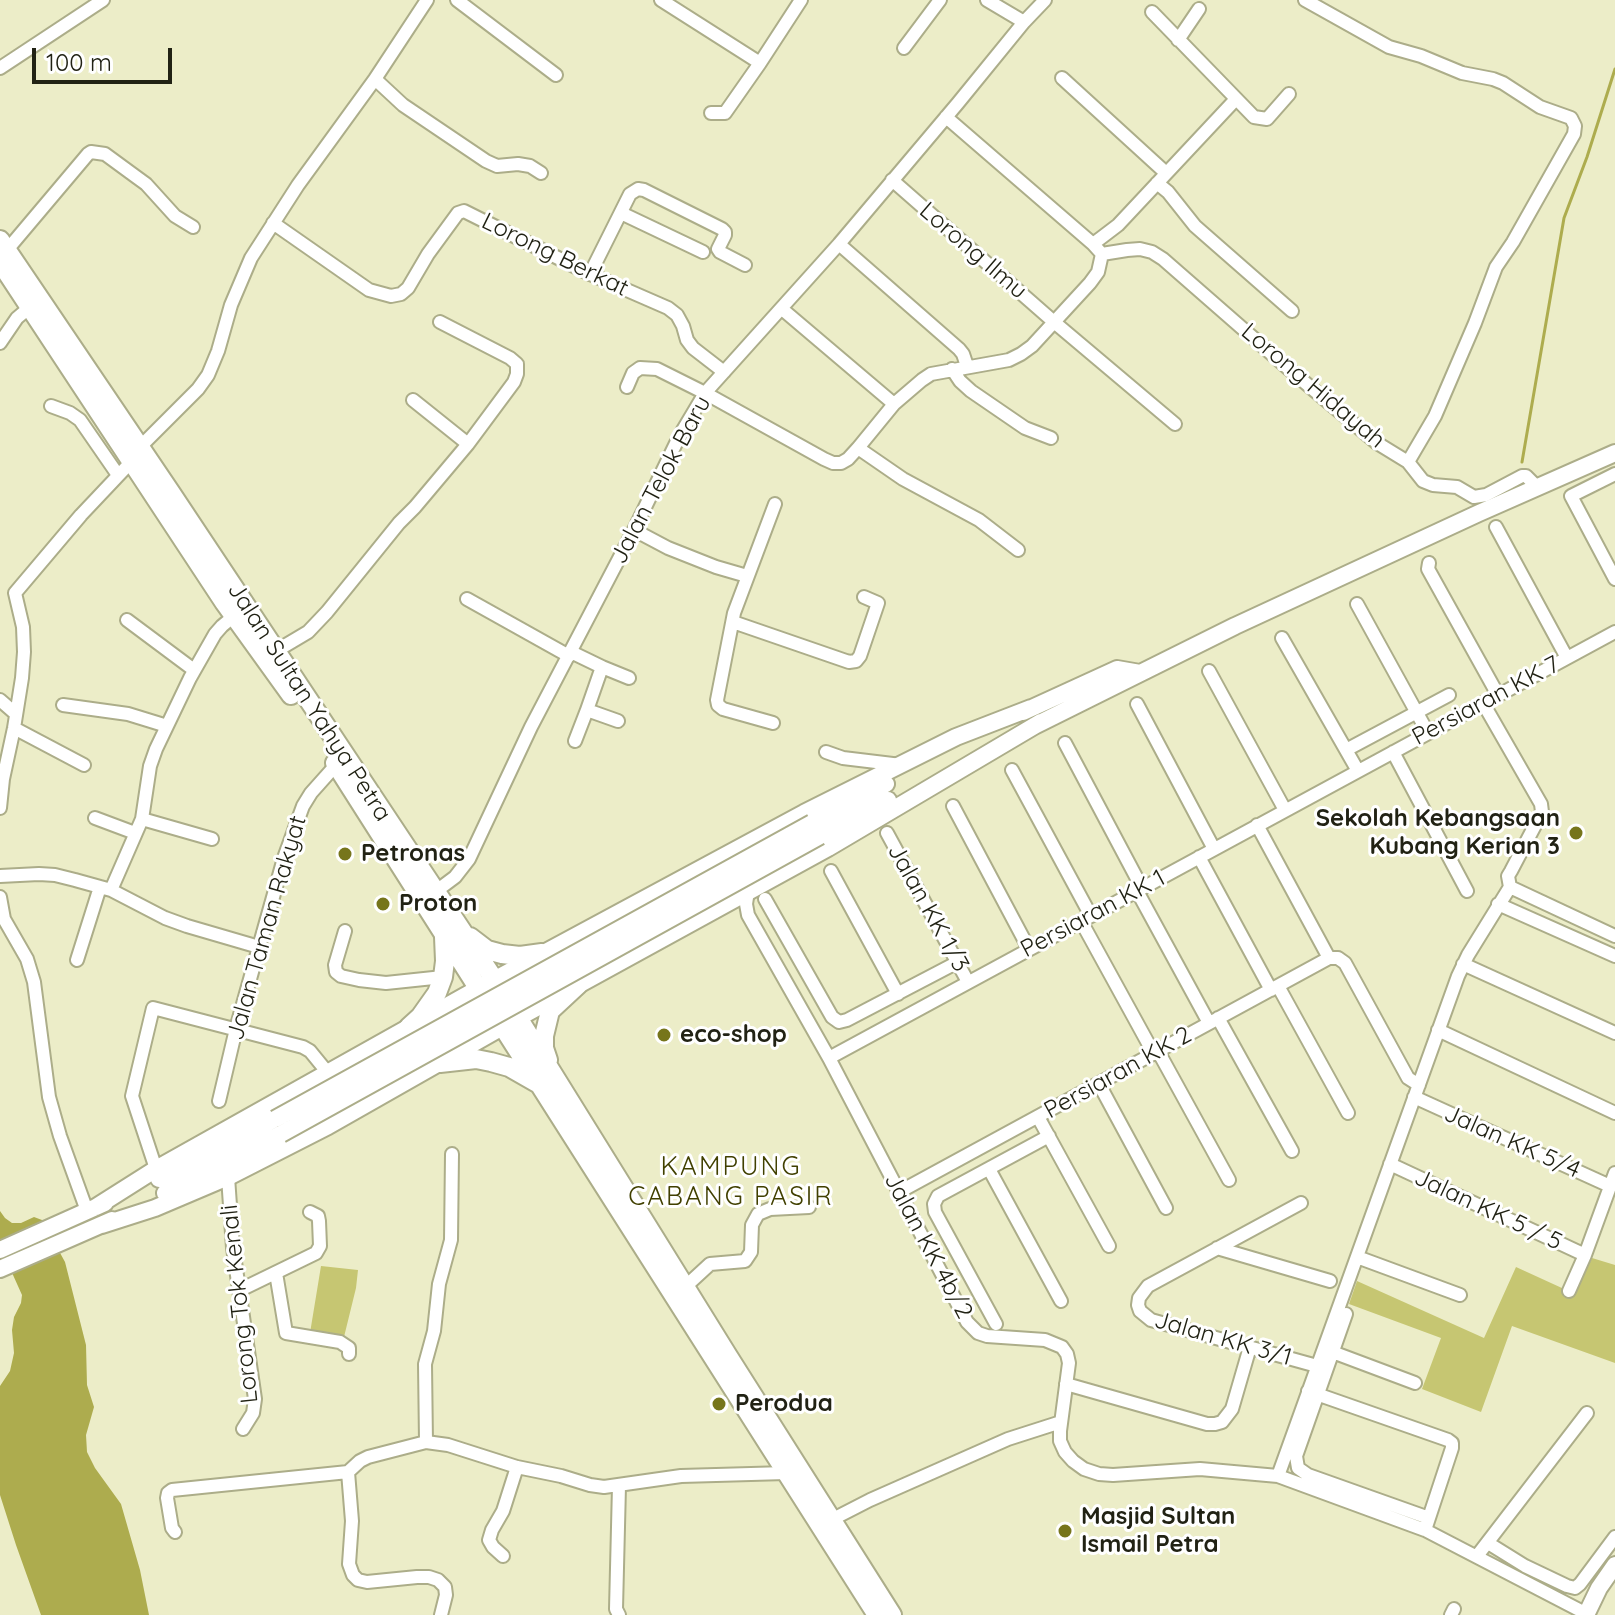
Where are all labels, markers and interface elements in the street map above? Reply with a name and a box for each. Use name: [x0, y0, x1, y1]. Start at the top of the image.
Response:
scale bar: [36, 32, 176, 82]
text: 100 m: [46, 47, 112, 77]
street label: Lorong Ilmu: [913, 197, 1033, 305]
street label: Lorong Berkat: [477, 207, 633, 303]
street label: Lorong Hidayah: [1235, 317, 1391, 455]
street label: Jalan Telok Baru: [605, 391, 717, 569]
street label: Jalan Sultan Yahya Petra: [221, 577, 397, 827]
street label: Persiaran KK 7: [1407, 650, 1565, 752]
place label: Sekolah Kebangsaan Kubang Kerian 3: [1316, 805, 1560, 861]
street label: Jalan Taman Rakyat: [221, 812, 313, 1044]
marker: Sekolah Kebangsaan Kubang Kerian 3: [1567, 824, 1585, 842]
street label: Jalan KK 1/3: [881, 839, 975, 977]
place label: Petronas: [361, 840, 465, 868]
marker: Petronas: [336, 845, 354, 863]
street label: Persiaran KK 1: [1016, 864, 1170, 964]
place label: Proton: [399, 890, 477, 918]
marker: Proton: [374, 895, 392, 913]
place label: eco-shop: [680, 1021, 787, 1049]
street label: Persiaran KK 2: [1039, 1021, 1197, 1125]
marker: eco-shop: [655, 1026, 673, 1044]
street label: Jalan KK 5/4: [1439, 1099, 1585, 1185]
district label: KAMPUNG CABANG PASIR: [628, 1151, 834, 1212]
street label: Jalan KK 5 / 5: [1410, 1163, 1566, 1257]
street label: Jalan KK 4b/2: [878, 1168, 978, 1324]
street label: Lorong Tok Kenali: [215, 1203, 265, 1405]
street label: Jalan KK 3/1: [1151, 1306, 1295, 1372]
place label: Perodua: [735, 1390, 833, 1418]
marker: Perodua: [710, 1395, 728, 1413]
place label: Masjid Sultan Ismail Petra: [1081, 1503, 1235, 1559]
marker: Masjid Sultan Ismail Petra: [1056, 1522, 1074, 1540]

